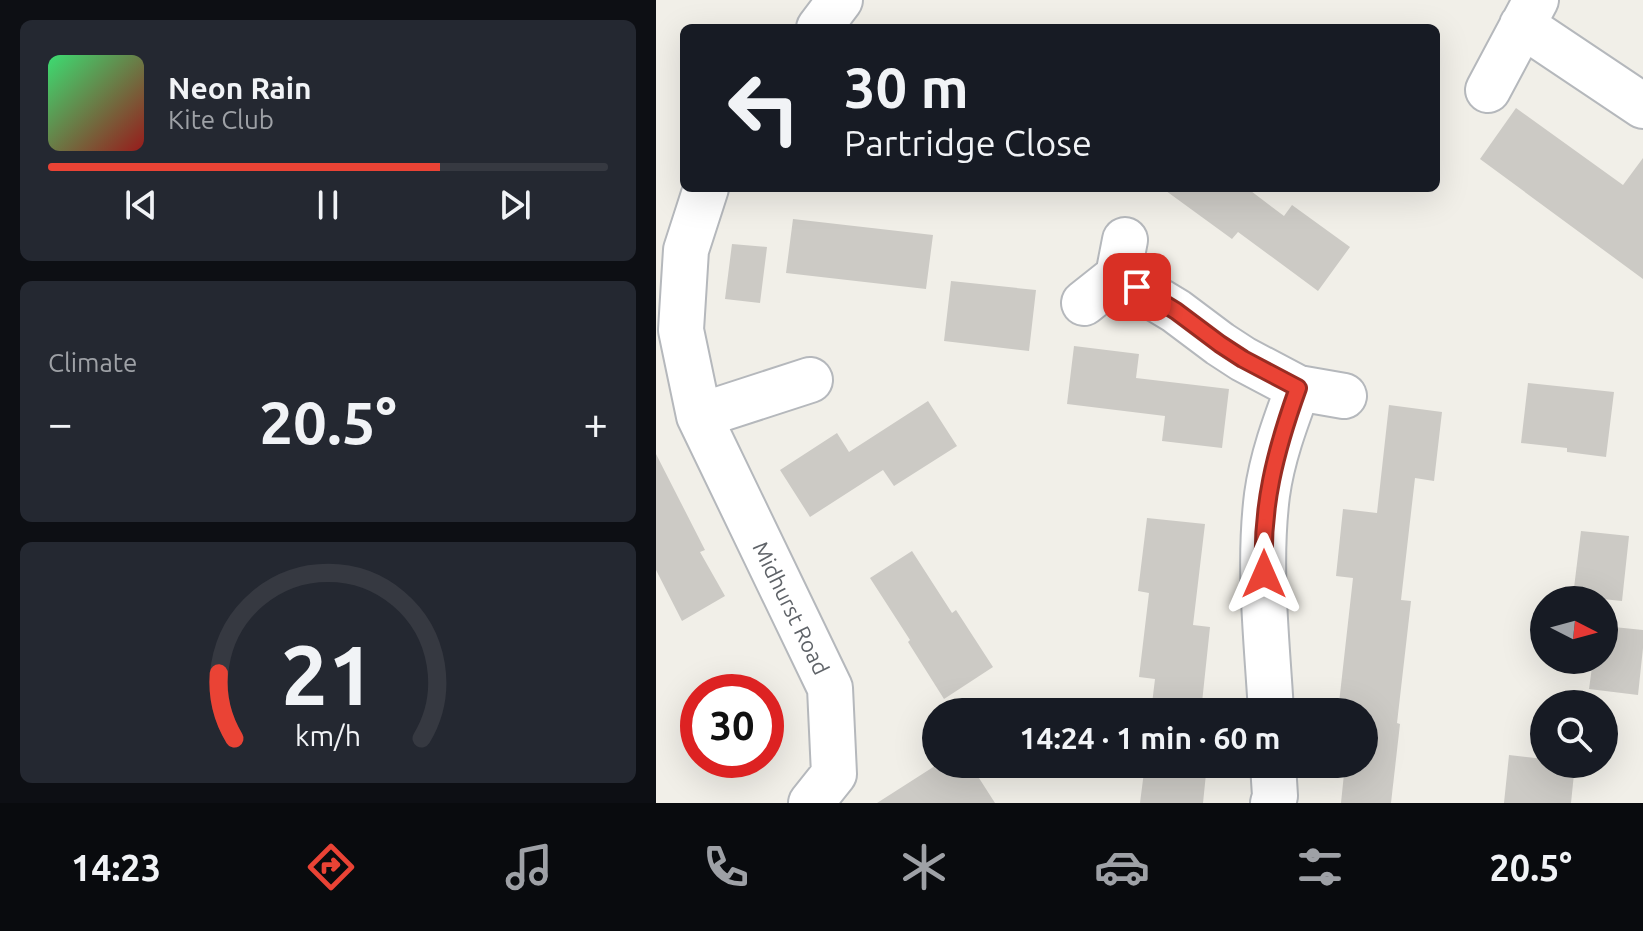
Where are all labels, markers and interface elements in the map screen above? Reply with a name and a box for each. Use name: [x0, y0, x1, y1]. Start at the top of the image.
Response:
icon: left: [712, 56, 816, 160]
text: 30 m: [844, 56, 969, 119]
text: Neon Rain: [168, 71, 312, 105]
text: Kite Club: [168, 105, 274, 134]
text: Partridge Close: [844, 122, 1092, 163]
icon: previous: [119, 183, 163, 227]
icon: pause: [306, 183, 350, 227]
icon: next: [493, 183, 537, 227]
pin: [1103, 253, 1171, 321]
icon: arrive: [1115, 265, 1159, 309]
text: Climate: [48, 348, 137, 377]
text: 20.5°: [259, 388, 397, 455]
text: −: [48, 398, 73, 447]
text: +: [583, 398, 608, 447]
position arrow: [1222, 532, 1306, 616]
street label: Midhurst Road: [748, 537, 834, 678]
north arrow: [1530, 586, 1618, 674]
map controls: [1530, 586, 1618, 778]
text: 21: [281, 626, 375, 720]
speed limit sign: 30: [680, 674, 784, 778]
button: search: [1530, 690, 1618, 778]
text: km/h: [295, 719, 361, 751]
text: 14:24 · 1 min · 60 m: [1020, 721, 1280, 755]
icon: directions: [303, 839, 359, 895]
icon: music: [501, 839, 557, 895]
icon: phone: [698, 839, 754, 895]
icon: climate: [896, 839, 952, 895]
icon: car: [1094, 839, 1150, 895]
icon: filters: [1292, 839, 1348, 895]
text: 14:23: [71, 847, 161, 888]
text: 20.5°: [1490, 847, 1572, 888]

